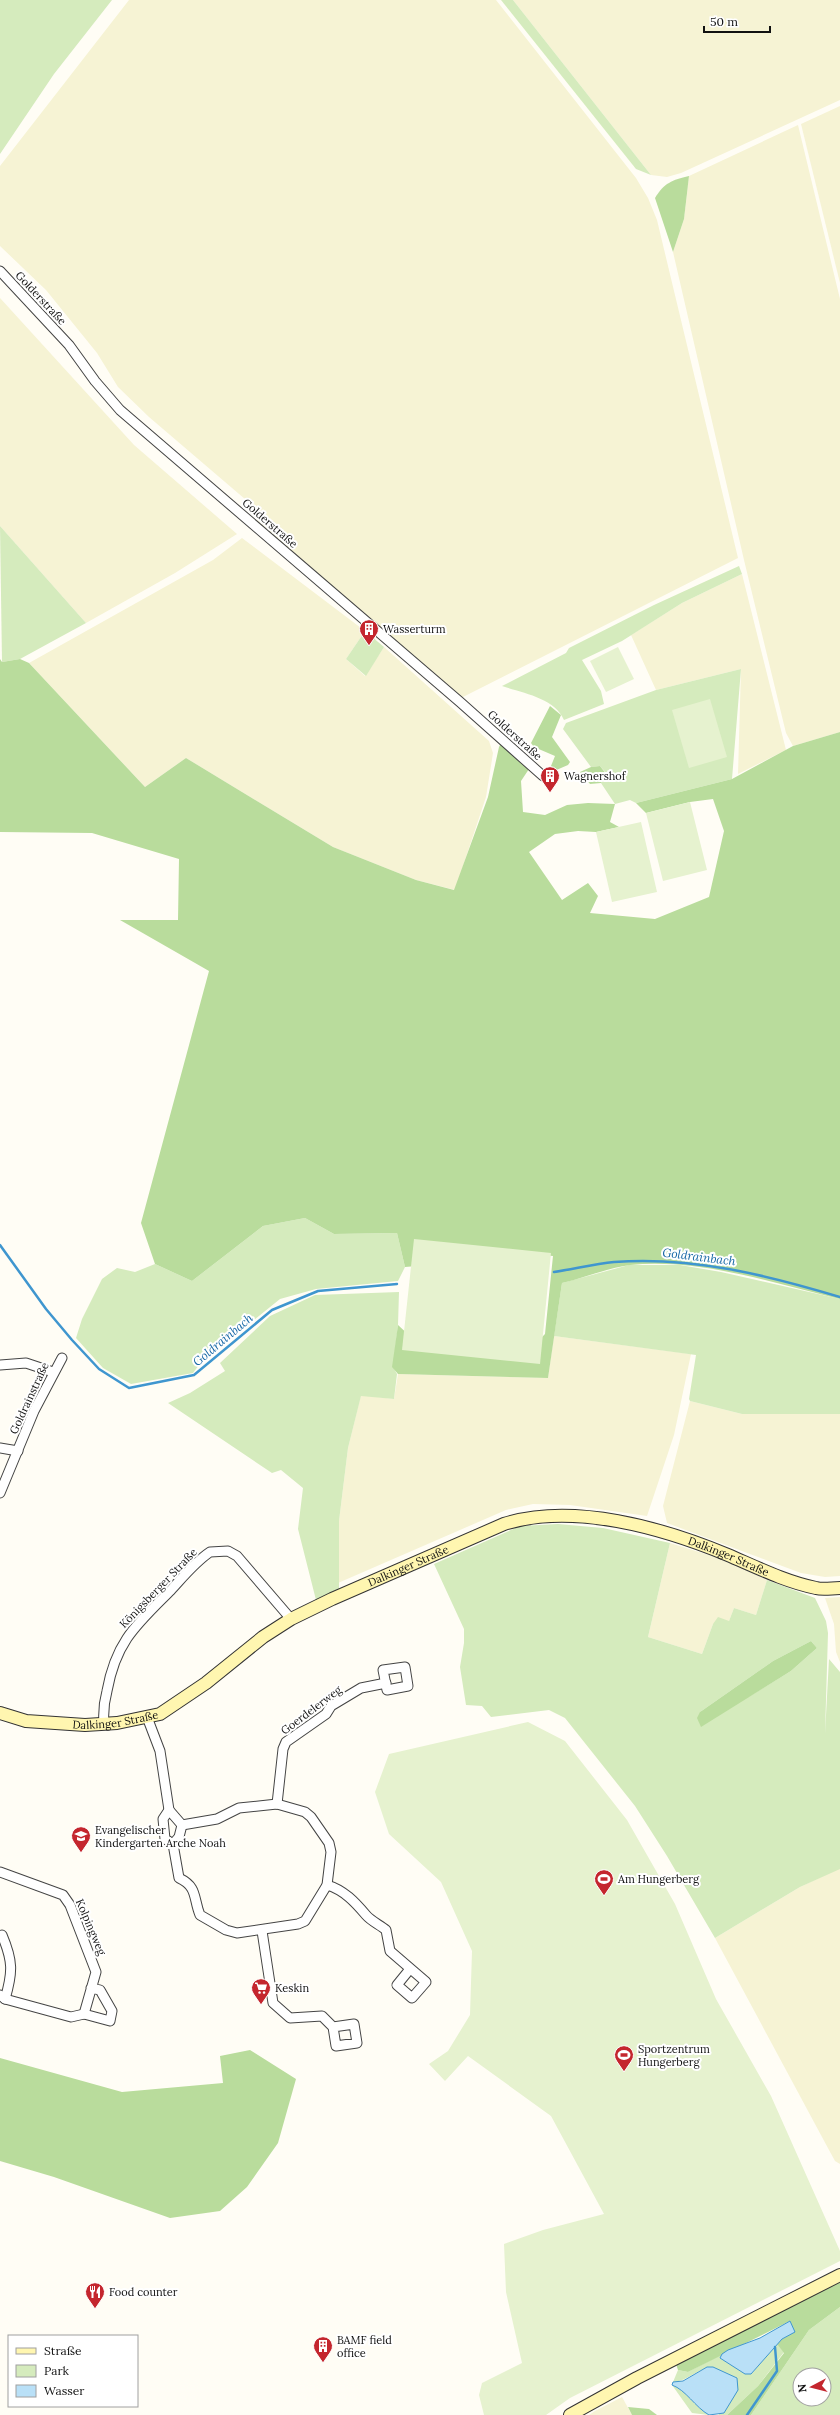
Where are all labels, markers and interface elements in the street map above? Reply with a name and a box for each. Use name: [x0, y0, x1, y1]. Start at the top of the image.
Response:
scale bar: [704, 8, 770, 34]
text: 50 m: [710, 14, 738, 29]
street label: Golderstraße: [13, 268, 69, 328]
street label: Golderstraße: [240, 495, 300, 551]
building icon: Wasserturm: [358, 618, 380, 646]
place label: Wasserturm: [383, 622, 446, 636]
street label: Golderstraße: [485, 707, 545, 763]
building icon: Wagnershof: [539, 765, 561, 793]
place label: Wagnershof: [564, 769, 627, 783]
water label: Goldrainbach: [662, 1245, 737, 1268]
water label: Goldrainbach: [190, 1310, 256, 1369]
street label: Goldrainstraße: [6, 1360, 52, 1436]
street label: Dalkinger Straße: [686, 1533, 771, 1579]
street label: Dalkinger Straße: [366, 1542, 451, 1590]
street label: Königsberger Straße: [116, 1545, 200, 1631]
street label: Goerdelerweg: [278, 1682, 345, 1737]
street label: Dalkinger Straße: [72, 1708, 159, 1732]
place label: Evangelischer Kindergarten Arche Noah: [95, 1823, 226, 1850]
school or university icon: Evangelischer Kindergarten Arche Noah: [70, 1825, 92, 1853]
sports icon: Am Hungerberg: [593, 1868, 615, 1896]
place label: Am Hungerberg: [617, 1872, 700, 1886]
street label: Kolpingweg: [73, 1897, 110, 1958]
supermarket icon: Keskin: [250, 1977, 272, 2005]
place label: Keskin: [275, 1981, 309, 1995]
place label: Sportzentrum Hungerberg: [638, 2042, 710, 2069]
sports icon: Sportzentrum Hungerberg: [613, 2044, 635, 2072]
restaurant icon: Food counter: [84, 2281, 106, 2309]
place label: Food counter: [109, 2285, 178, 2299]
place label: BAMF field office: [337, 2333, 392, 2360]
legend: [8, 2335, 138, 2407]
building icon: BAMF field office: [312, 2335, 334, 2363]
text: Straße: [44, 2343, 82, 2358]
text: Park: [44, 2363, 70, 2378]
north arrow: [792, 2367, 832, 2407]
text: Wasser: [44, 2383, 85, 2398]
text: N: [795, 2383, 810, 2393]

